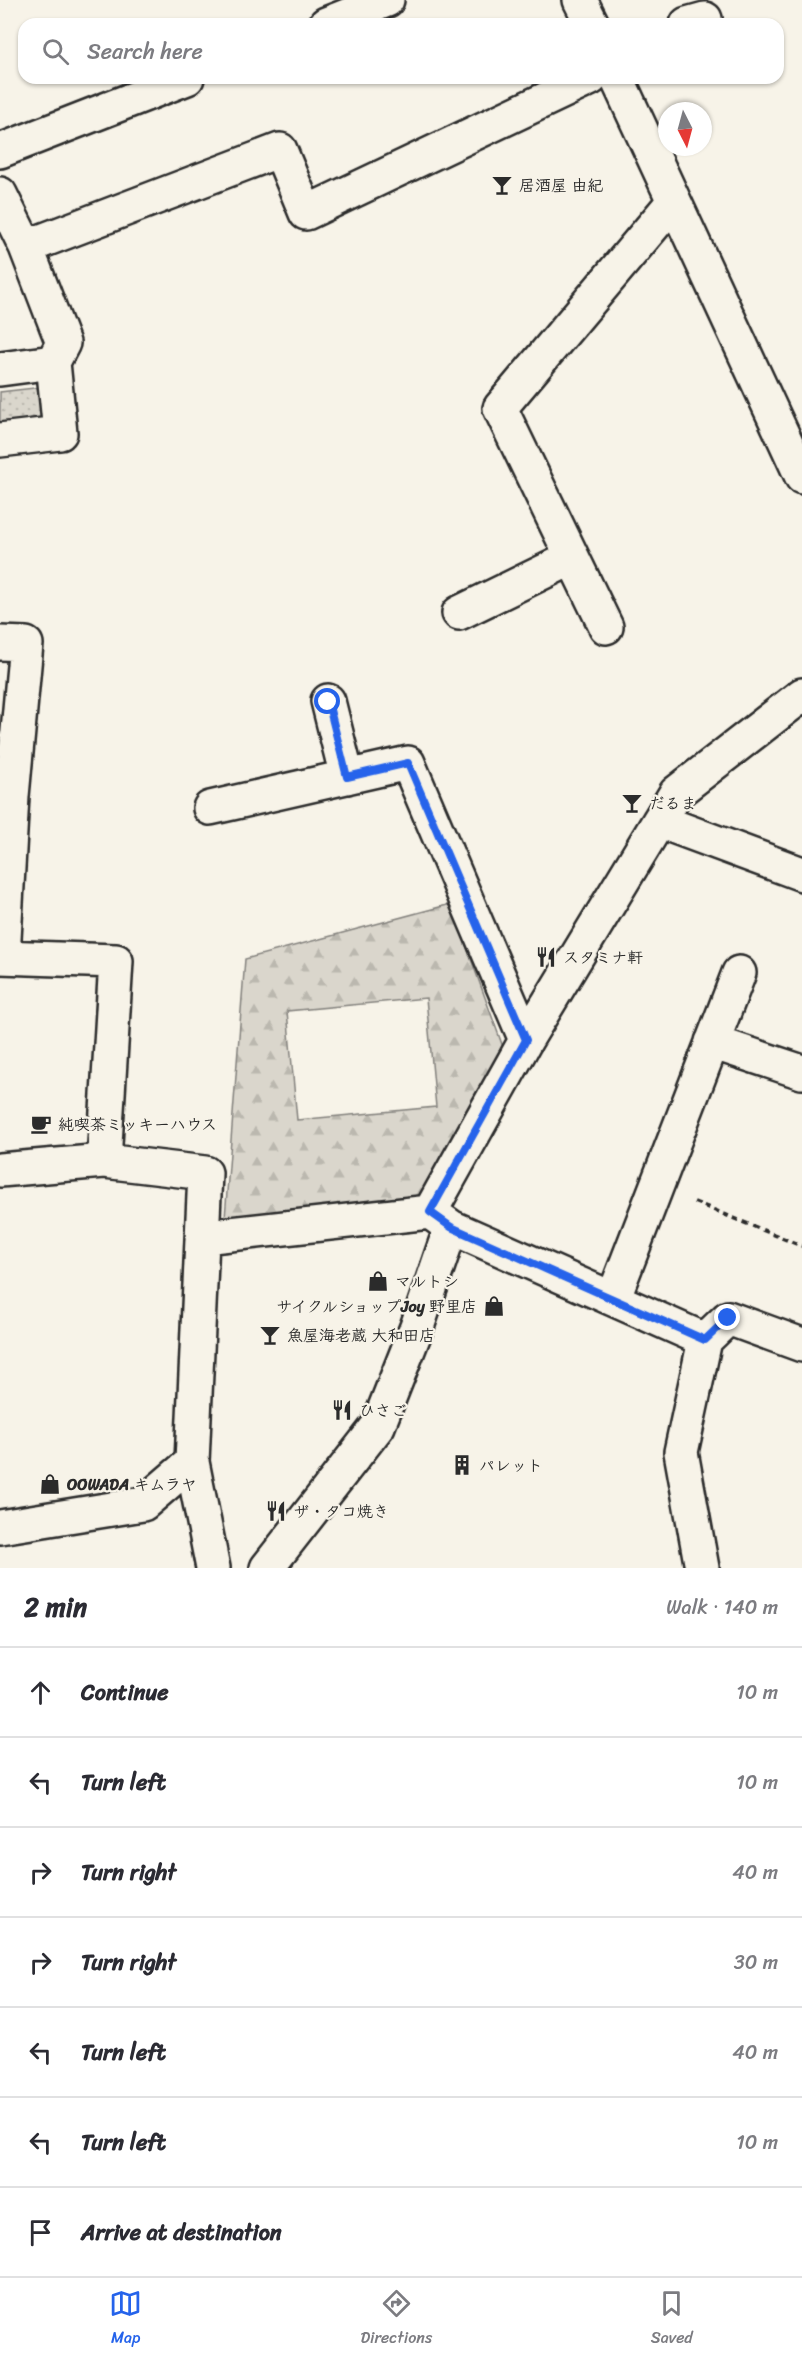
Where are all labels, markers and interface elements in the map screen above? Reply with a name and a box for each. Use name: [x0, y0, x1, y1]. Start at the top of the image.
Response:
search box: [18, 18, 784, 84]
text: Search here: [87, 32, 203, 71]
icon: search: [39, 35, 72, 68]
north arrow: [658, 102, 712, 156]
place label: 居酒屋 由紀: [519, 171, 603, 200]
bar icon: 居酒屋 由紀: [490, 173, 514, 197]
route start: [314, 688, 340, 714]
place label: だるま: [649, 789, 697, 818]
bar icon: だるま: [620, 791, 644, 815]
place label: スタミナ軒: [563, 943, 643, 972]
restaurant icon: スタミナ軒: [534, 945, 558, 969]
place label: 純喫茶ミッキーハウス: [58, 1110, 217, 1139]
cafe icon: 純喫茶ミッキーハウス: [29, 1112, 53, 1136]
place label: マルトシ: [395, 1267, 459, 1296]
shop icon: マルトシ: [366, 1269, 390, 1293]
place label: サイクルショップJoy 野里店: [276, 1292, 477, 1321]
shop icon: サイクルショップJoy 野里店: [482, 1294, 506, 1318]
route end: [714, 1304, 740, 1330]
place label: 魚屋海老蔵 大和田店: [287, 1321, 435, 1350]
bar icon: 魚屋海老蔵 大和田店: [258, 1323, 282, 1347]
place label: ひさご: [359, 1396, 407, 1425]
restaurant icon: ひさご: [330, 1398, 354, 1422]
place label: パレット: [479, 1451, 543, 1480]
building icon: パレット: [450, 1453, 474, 1477]
place label: OOWADA キムラヤ: [66, 1470, 197, 1499]
shop icon: OOWADA キムラヤ: [38, 1472, 62, 1496]
place label: ザ・タコ焼き: [293, 1497, 389, 1526]
restaurant icon: ザ・タコ焼き: [264, 1499, 288, 1523]
text: 2 min: [24, 1584, 87, 1630]
text: Walk · 140 m: [666, 1590, 778, 1625]
text: Continue: [81, 1673, 169, 1712]
text: 10 m: [736, 1675, 778, 1710]
icon: ahead: [24, 1676, 57, 1709]
text: Turn left: [81, 1763, 166, 1802]
text: 10 m: [736, 1765, 778, 1800]
icon: left: [24, 1766, 57, 1799]
text: Turn right: [81, 1853, 176, 1892]
text: 40 m: [732, 1855, 778, 1890]
icon: right: [24, 1856, 57, 1889]
text: Turn right: [81, 1943, 176, 1982]
text: 30 m: [734, 1945, 778, 1980]
icon: right: [24, 1946, 57, 1979]
text: Turn left: [81, 2033, 166, 2072]
text: 40 m: [732, 2035, 778, 2070]
icon: left: [24, 2036, 57, 2069]
text: Turn left: [81, 2123, 166, 2162]
text: 10 m: [736, 2125, 778, 2160]
icon: left: [24, 2126, 57, 2159]
text: Arrive at destination: [81, 2213, 282, 2252]
icon: arrive: [24, 2216, 57, 2249]
tab: Map: [109, 2287, 142, 2352]
tab: Directions: [361, 2287, 432, 2352]
tab: Saved: [651, 2287, 693, 2352]

